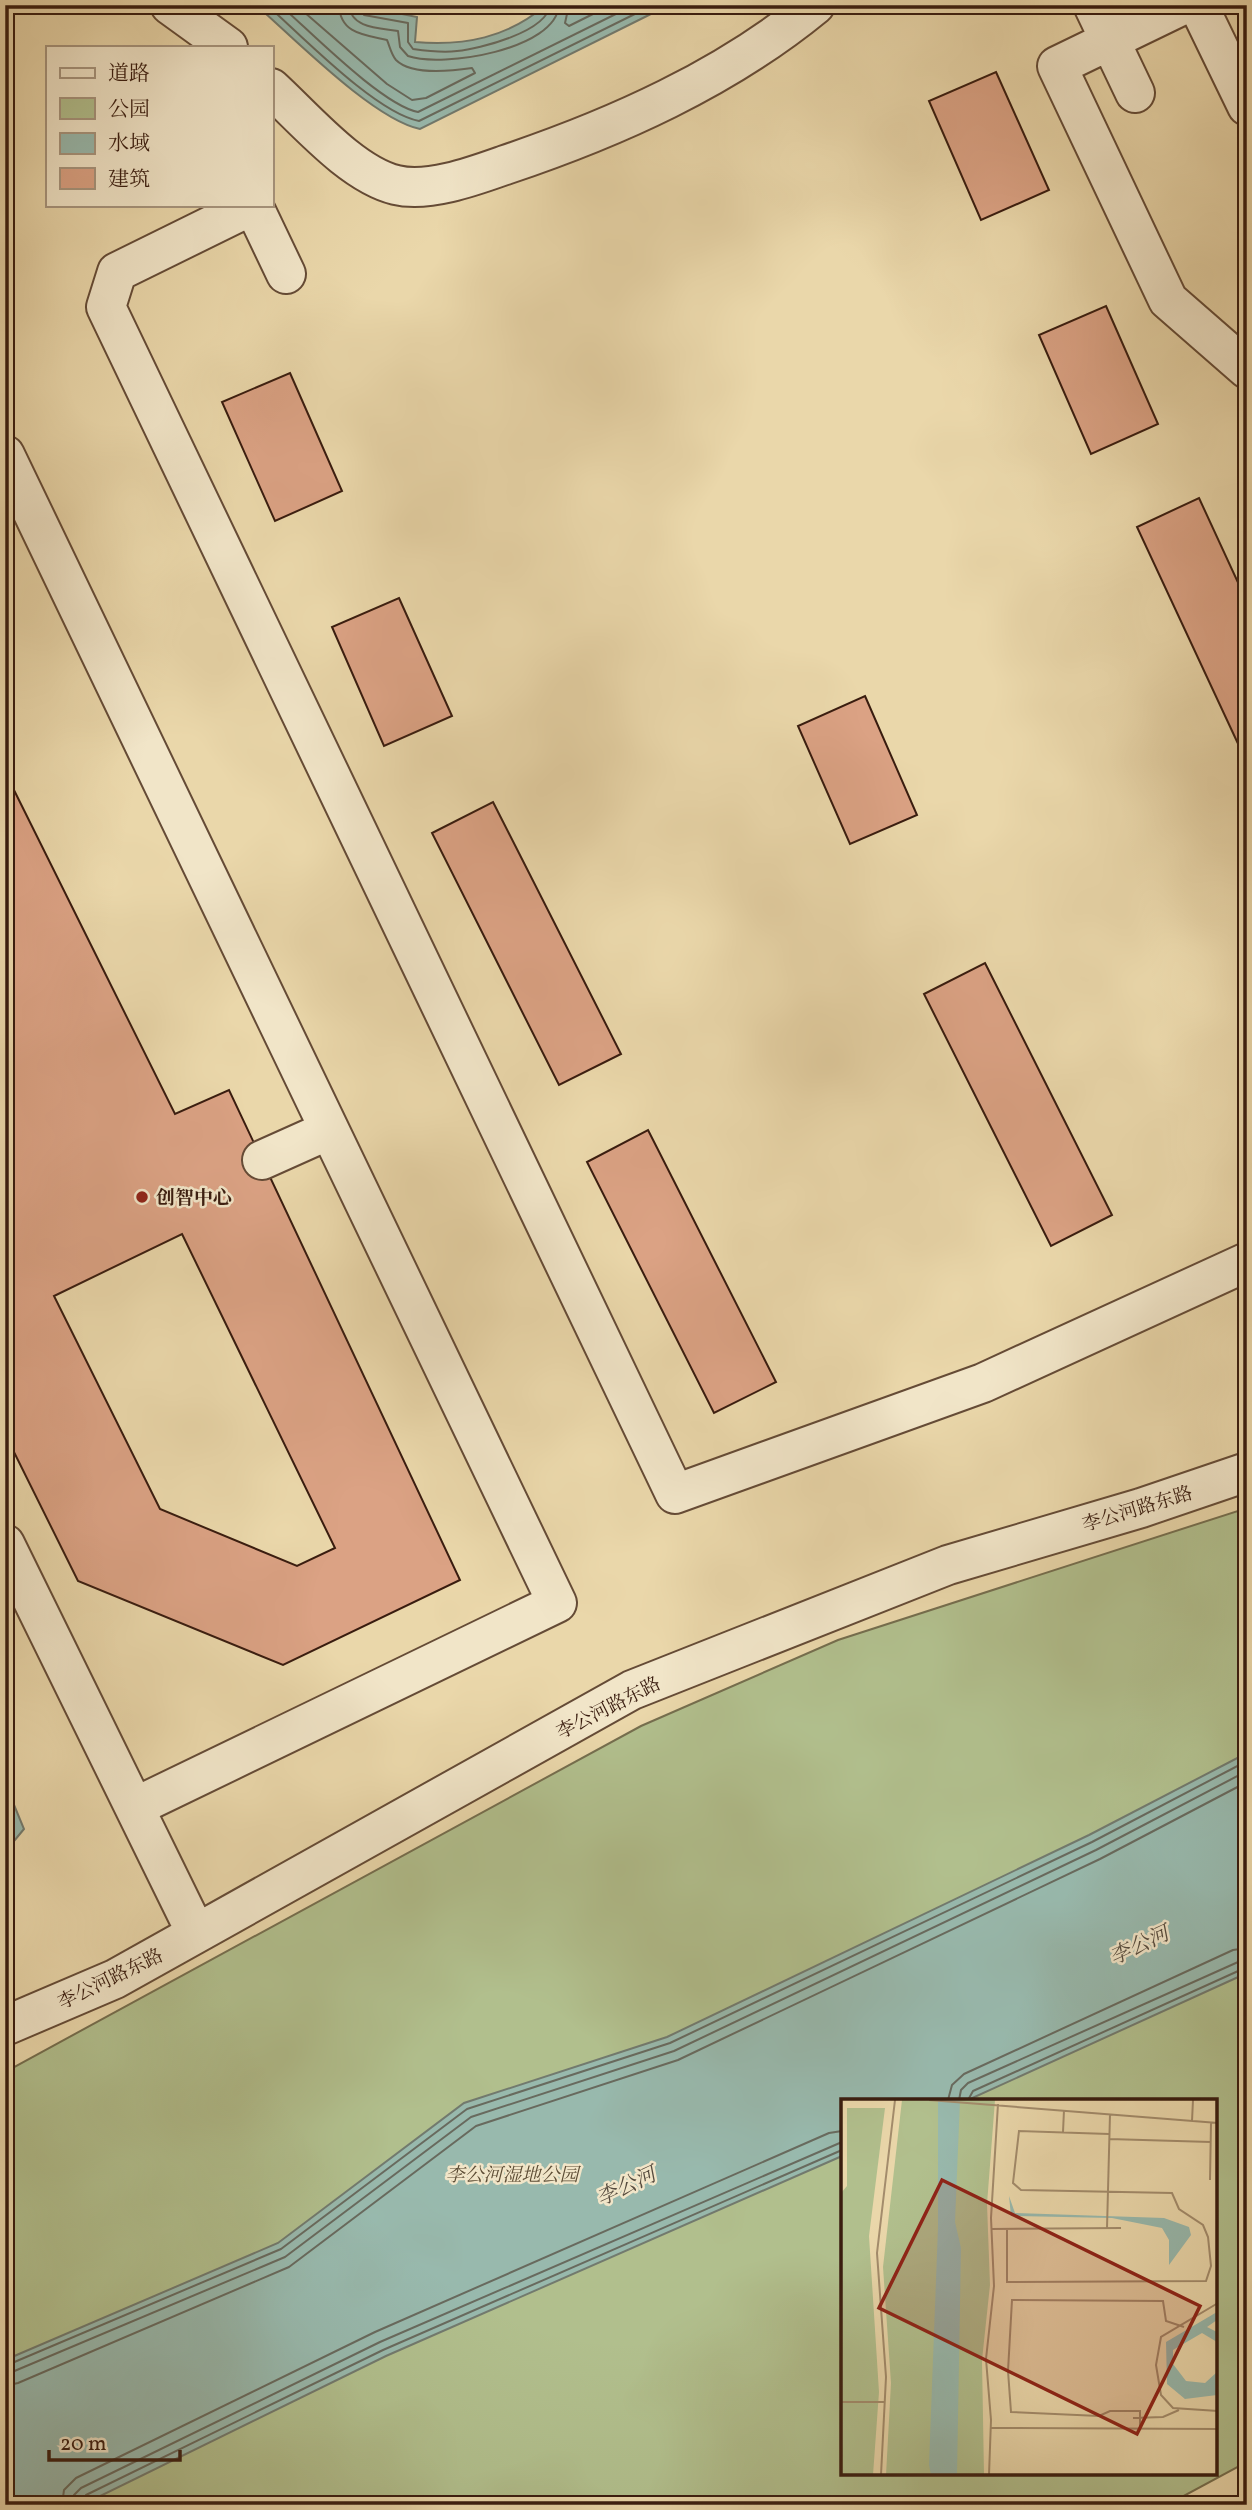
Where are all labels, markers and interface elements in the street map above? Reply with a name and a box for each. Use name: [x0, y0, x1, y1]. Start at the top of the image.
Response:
legend: [46, 46, 273, 206]
text: 道路: [108, 60, 150, 89]
text: 公园: [108, 96, 150, 125]
text: 水域: [108, 130, 150, 159]
text: 建筑: [108, 166, 150, 195]
place label: 创智中心: [156, 1186, 232, 1212]
marker: 创智中心: [134, 1189, 150, 1205]
street label: 李公河路东路: [1079, 1481, 1196, 1539]
street label: 李公河路东路: [552, 1671, 666, 1746]
water label: 李公河: [1105, 1918, 1178, 1973]
street label: 李公河路东路: [54, 1943, 168, 2016]
inset map: [841, 2099, 1217, 2475]
water label: 李公河: [592, 2159, 665, 2214]
park label: 李公河湿地公园: [445, 2163, 581, 2189]
scale bar: [49, 2419, 180, 2463]
text: 20 m: [60, 2430, 106, 2459]

